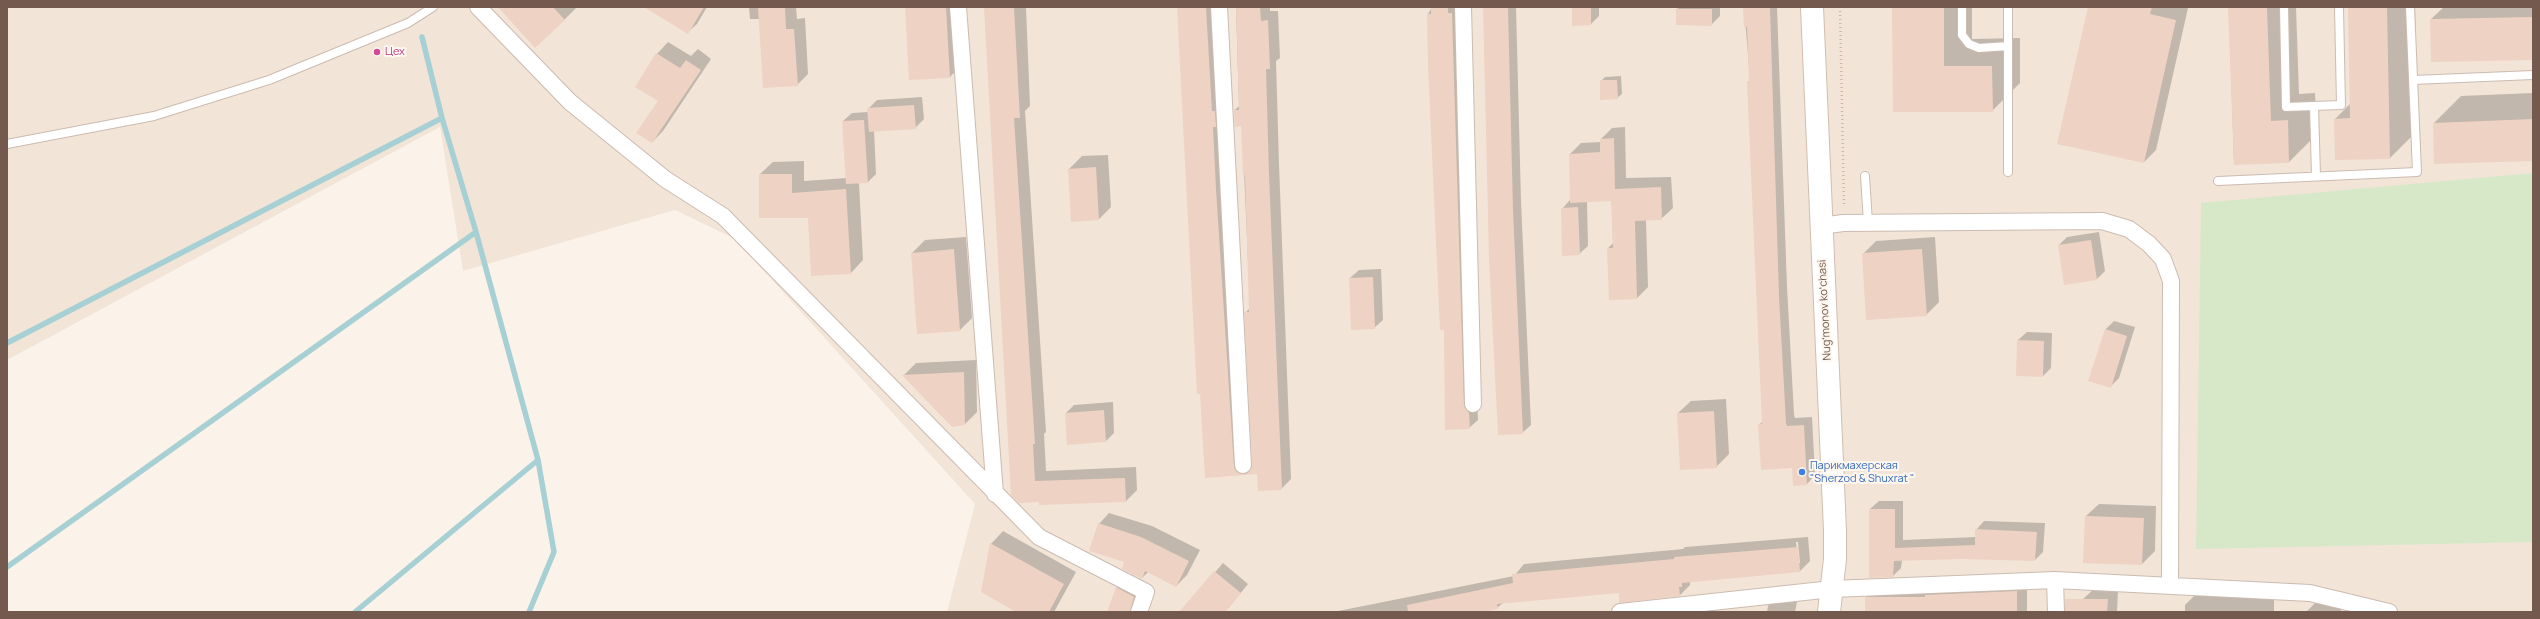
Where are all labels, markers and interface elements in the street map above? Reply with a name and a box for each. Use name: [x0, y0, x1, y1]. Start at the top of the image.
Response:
place label: Цех: [385, 45, 405, 59]
marker: Цех: [372, 47, 382, 57]
street label: Nugʻmonov koʻchasi: [1816, 259, 1834, 361]
place label: Парикмахерская "Sherzod & Shuxrat ": [1810, 459, 1914, 485]
marker: Парикмахерская "Sherzod & Shuxrat ": [1797, 467, 1807, 477]

